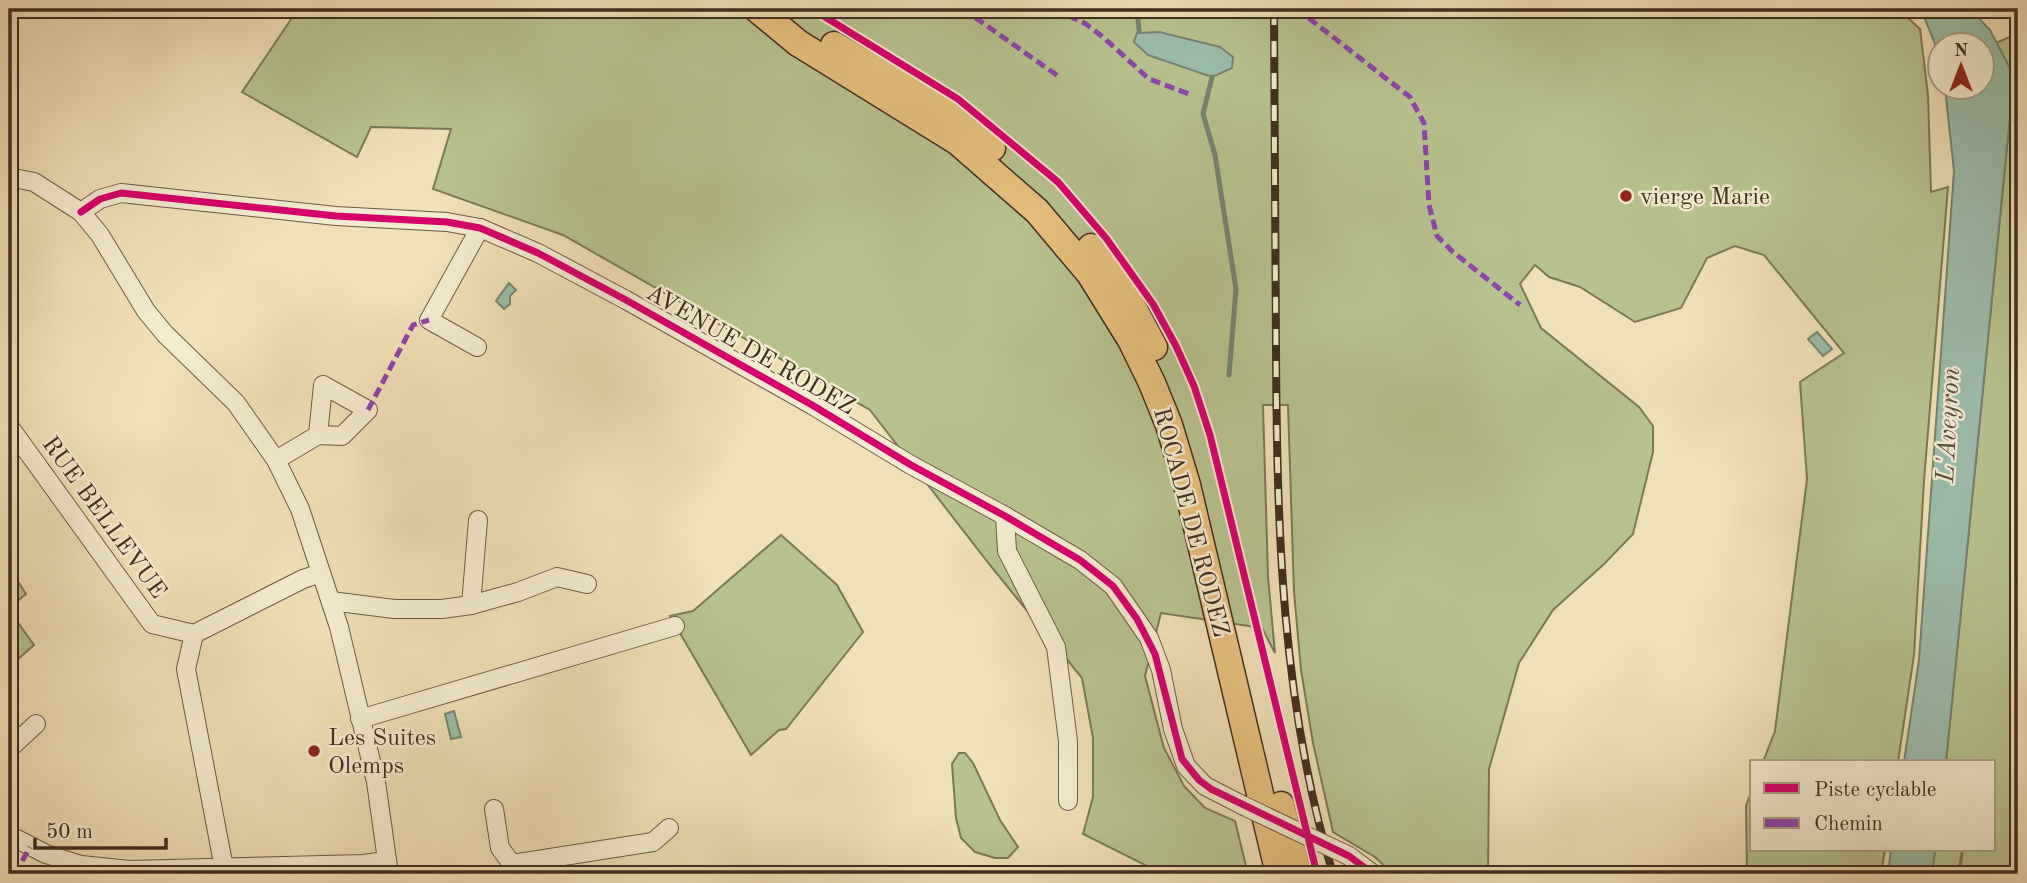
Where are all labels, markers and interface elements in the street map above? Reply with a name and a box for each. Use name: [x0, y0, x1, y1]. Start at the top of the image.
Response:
north arrow: [1926, 32, 1996, 102]
text: N: [1954, 42, 1969, 61]
place label: vierge Marie: [1640, 186, 1770, 210]
marker: vierge Marie: [1618, 188, 1634, 204]
street label: AVENUE DE RODEZ: [641, 281, 859, 420]
water label: L'Aveyron: [1933, 367, 1965, 484]
street label: ROCADE DE RODEZ: [1148, 405, 1232, 640]
street label: RUE BELLEVUE: [37, 433, 170, 604]
place label: Les Suites Olemps: [328, 727, 436, 779]
marker: Les Suites Olemps: [306, 743, 322, 759]
legend: [1750, 760, 1996, 852]
text: Piste cyclable: [1814, 780, 1937, 801]
scale bar: [35, 806, 166, 850]
text: Chemin: [1814, 814, 1883, 835]
text: 50 m: [46, 822, 93, 843]

